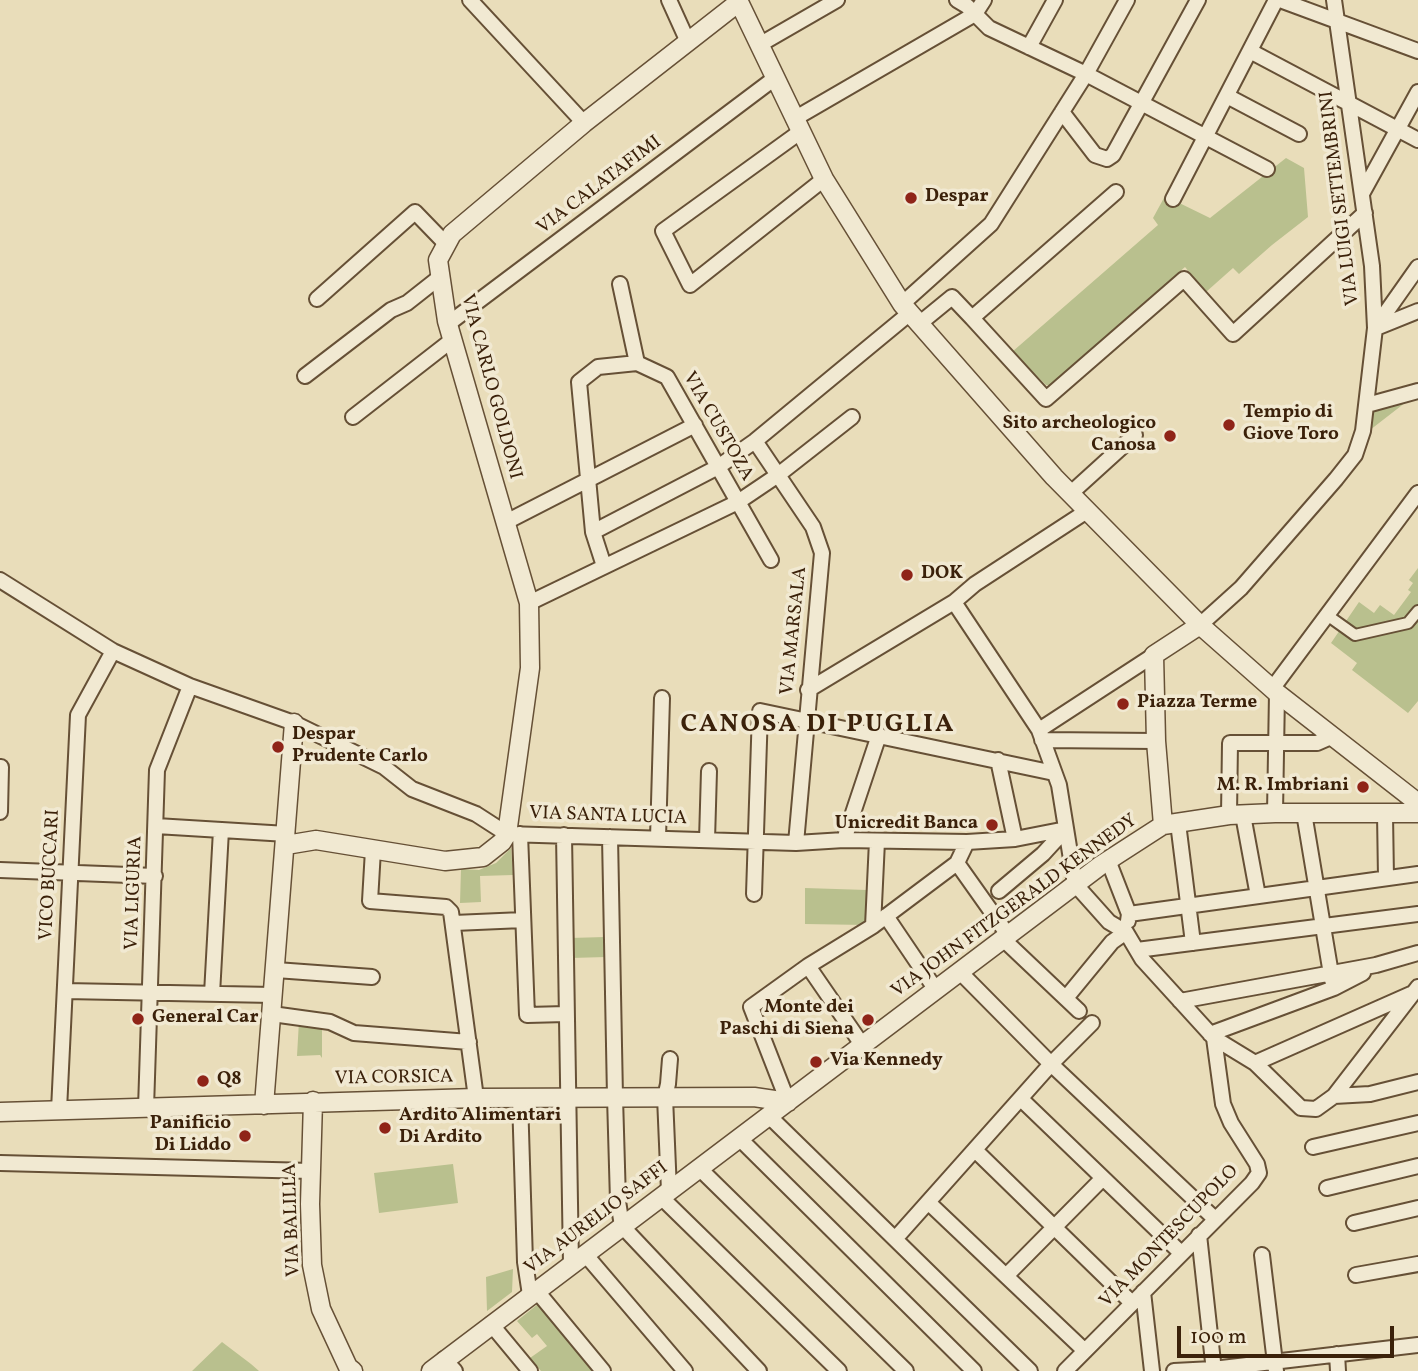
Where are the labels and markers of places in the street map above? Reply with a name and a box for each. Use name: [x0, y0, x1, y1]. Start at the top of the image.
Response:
place label: Despar: [925, 187, 989, 209]
marker: Despar: [903, 190, 919, 206]
place label: Tempio di Giove Toro: [1243, 403, 1339, 447]
place label: Sito archeologico Canosa: [1002, 414, 1156, 458]
marker: Tempio di Giove Toro: [1221, 417, 1237, 433]
marker: Sito archeologico Canosa: [1162, 428, 1178, 444]
place label: DOK: [921, 564, 963, 586]
marker: DOK: [899, 567, 915, 583]
place label: Piazza Terme: [1137, 693, 1257, 715]
marker: Piazza Terme: [1115, 696, 1131, 712]
place label: Despar Prudente Carlo: [292, 725, 428, 769]
marker: Despar Prudente Carlo: [270, 739, 286, 755]
place label: M. R. Imbriani: [1217, 776, 1349, 798]
marker: M. R. Imbriani: [1355, 779, 1371, 795]
place label: Unicredit Banca: [835, 814, 978, 836]
marker: Unicredit Banca: [984, 817, 1000, 833]
place label: Monte dei Paschi di Siena: [719, 998, 854, 1042]
place label: General Car: [152, 1008, 258, 1030]
marker: General Car: [130, 1011, 146, 1027]
marker: Monte dei Paschi di Siena: [860, 1012, 876, 1028]
place label: Via Kennedy: [830, 1051, 943, 1073]
marker: Via Kennedy: [808, 1054, 824, 1070]
place label: Q8: [217, 1070, 242, 1092]
marker: Q8: [195, 1073, 211, 1089]
place label: Ardito Alimentari Di Ardito: [399, 1106, 562, 1150]
place label: Panificio Di Liddo: [150, 1114, 231, 1158]
marker: Ardito Alimentari Di Ardito: [377, 1120, 393, 1136]
marker: Panificio Di Liddo: [237, 1128, 253, 1144]

